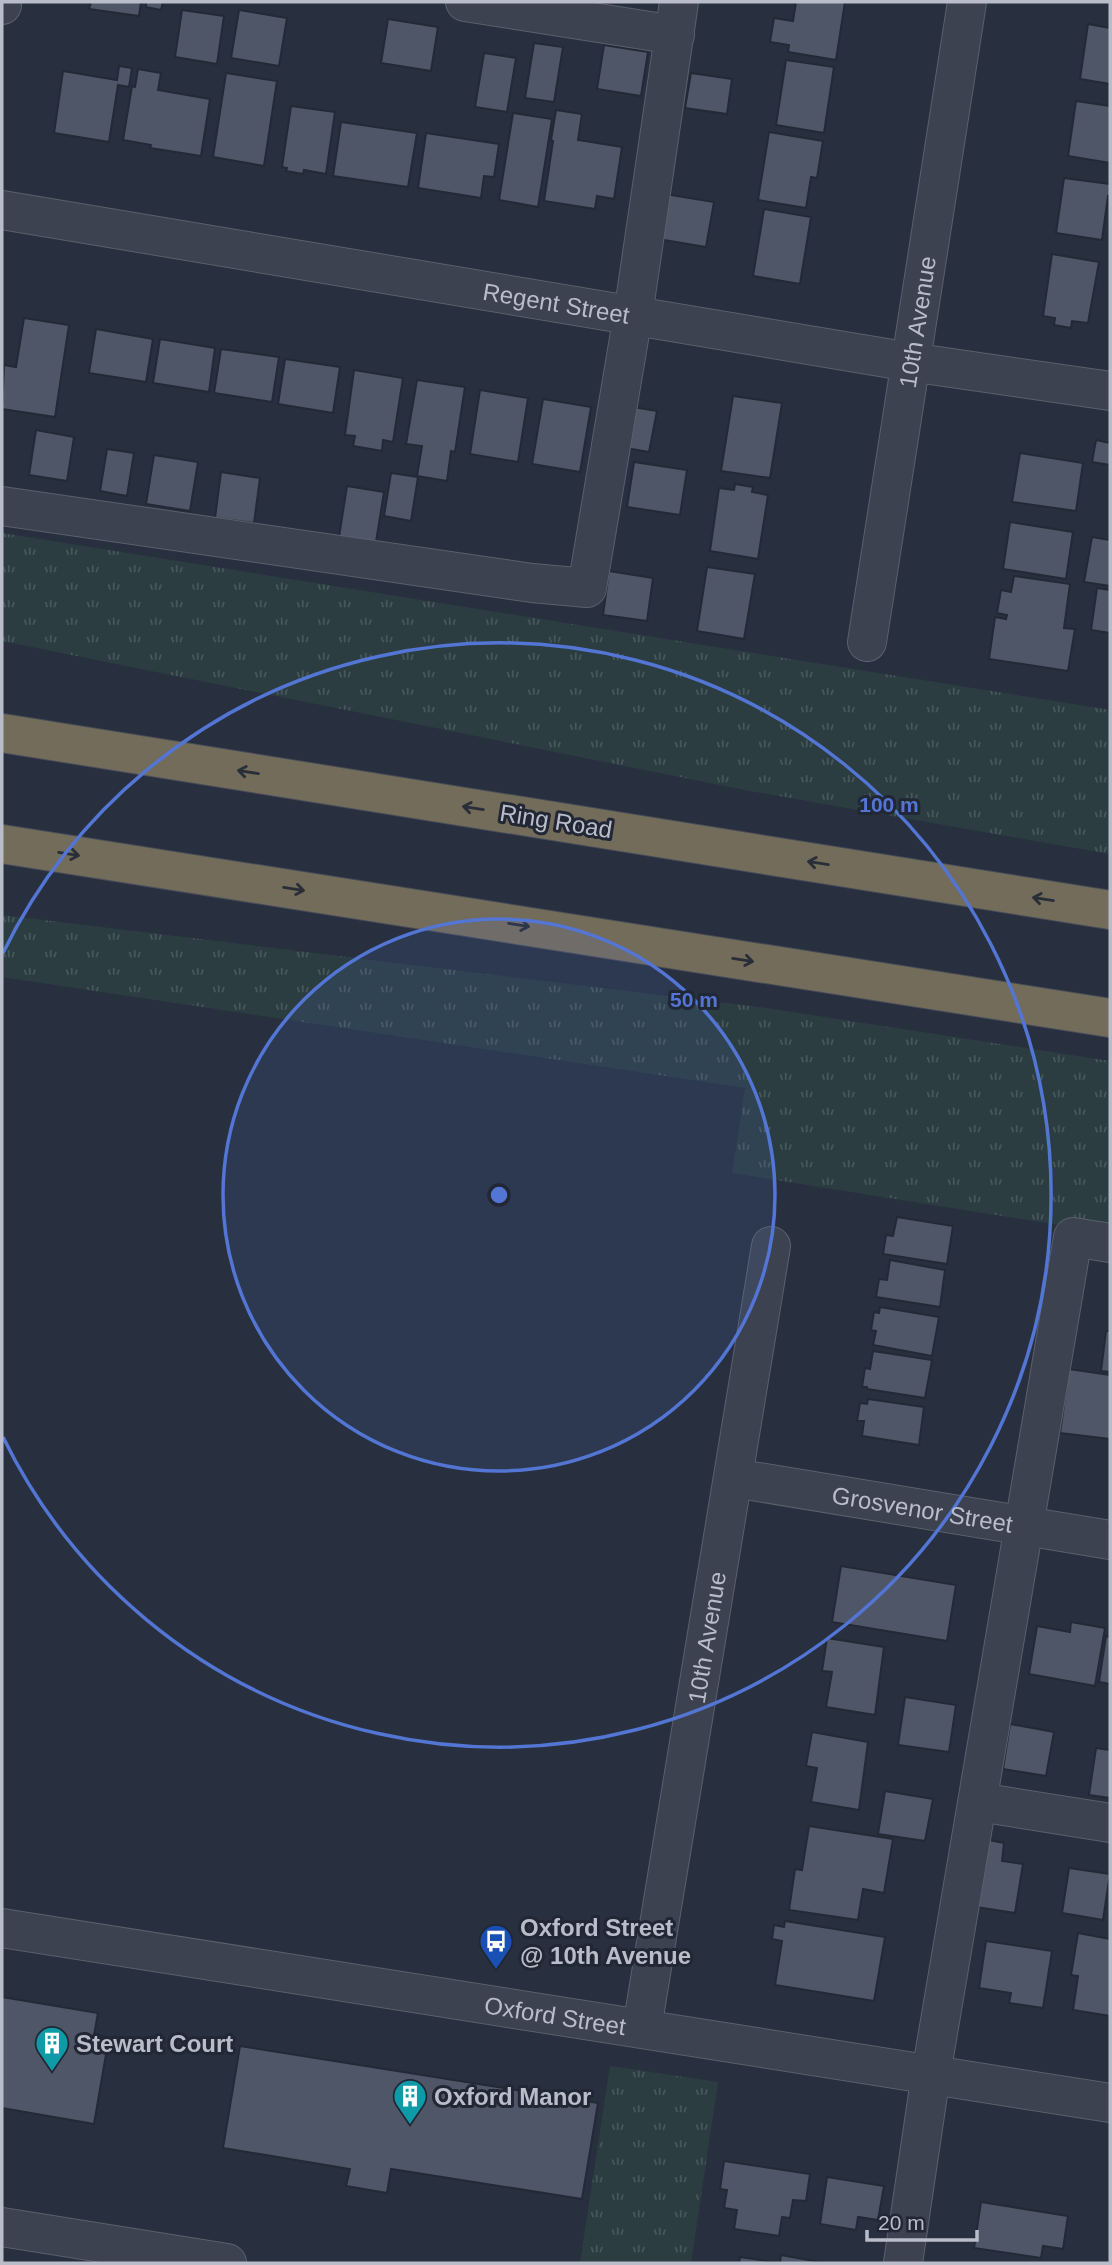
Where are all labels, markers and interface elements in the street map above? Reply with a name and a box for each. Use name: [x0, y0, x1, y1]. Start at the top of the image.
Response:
street label: 10th Avenue: [893, 254, 941, 390]
street label: Regent Street: [481, 277, 632, 328]
one-way arrow: [237, 765, 260, 778]
text: 100 m: [859, 793, 919, 816]
street label: Ring Road: [498, 799, 614, 843]
one-way arrow: [462, 801, 485, 814]
one-way arrow: [57, 848, 80, 861]
one-way arrow: [807, 856, 830, 869]
one-way arrow: [282, 883, 305, 896]
one-way arrow: [1032, 892, 1055, 905]
one-way arrow: [507, 919, 530, 932]
one-way arrow: [731, 954, 754, 967]
text: 50 m: [670, 988, 718, 1011]
centre of rings: [487, 1183, 511, 1207]
street label: Grosvenor Street: [830, 1481, 1015, 1537]
street label: 10th Avenue: [682, 1569, 731, 1705]
place label: Oxford Street @ 10th Avenue: [520, 1914, 691, 1969]
bus stop icon: Oxford Street @ 10th Avenue: [477, 1922, 515, 1971]
street label: Oxford Street: [483, 1991, 628, 2040]
building icon: Stewart Court: [33, 2024, 71, 2073]
place label: Stewart Court: [76, 2030, 233, 2057]
building icon: Oxford Manor: [391, 2077, 429, 2126]
place label: Oxford Manor: [434, 2083, 591, 2110]
scale bar: [867, 2198, 977, 2242]
text: 20 m: [878, 2211, 925, 2234]

